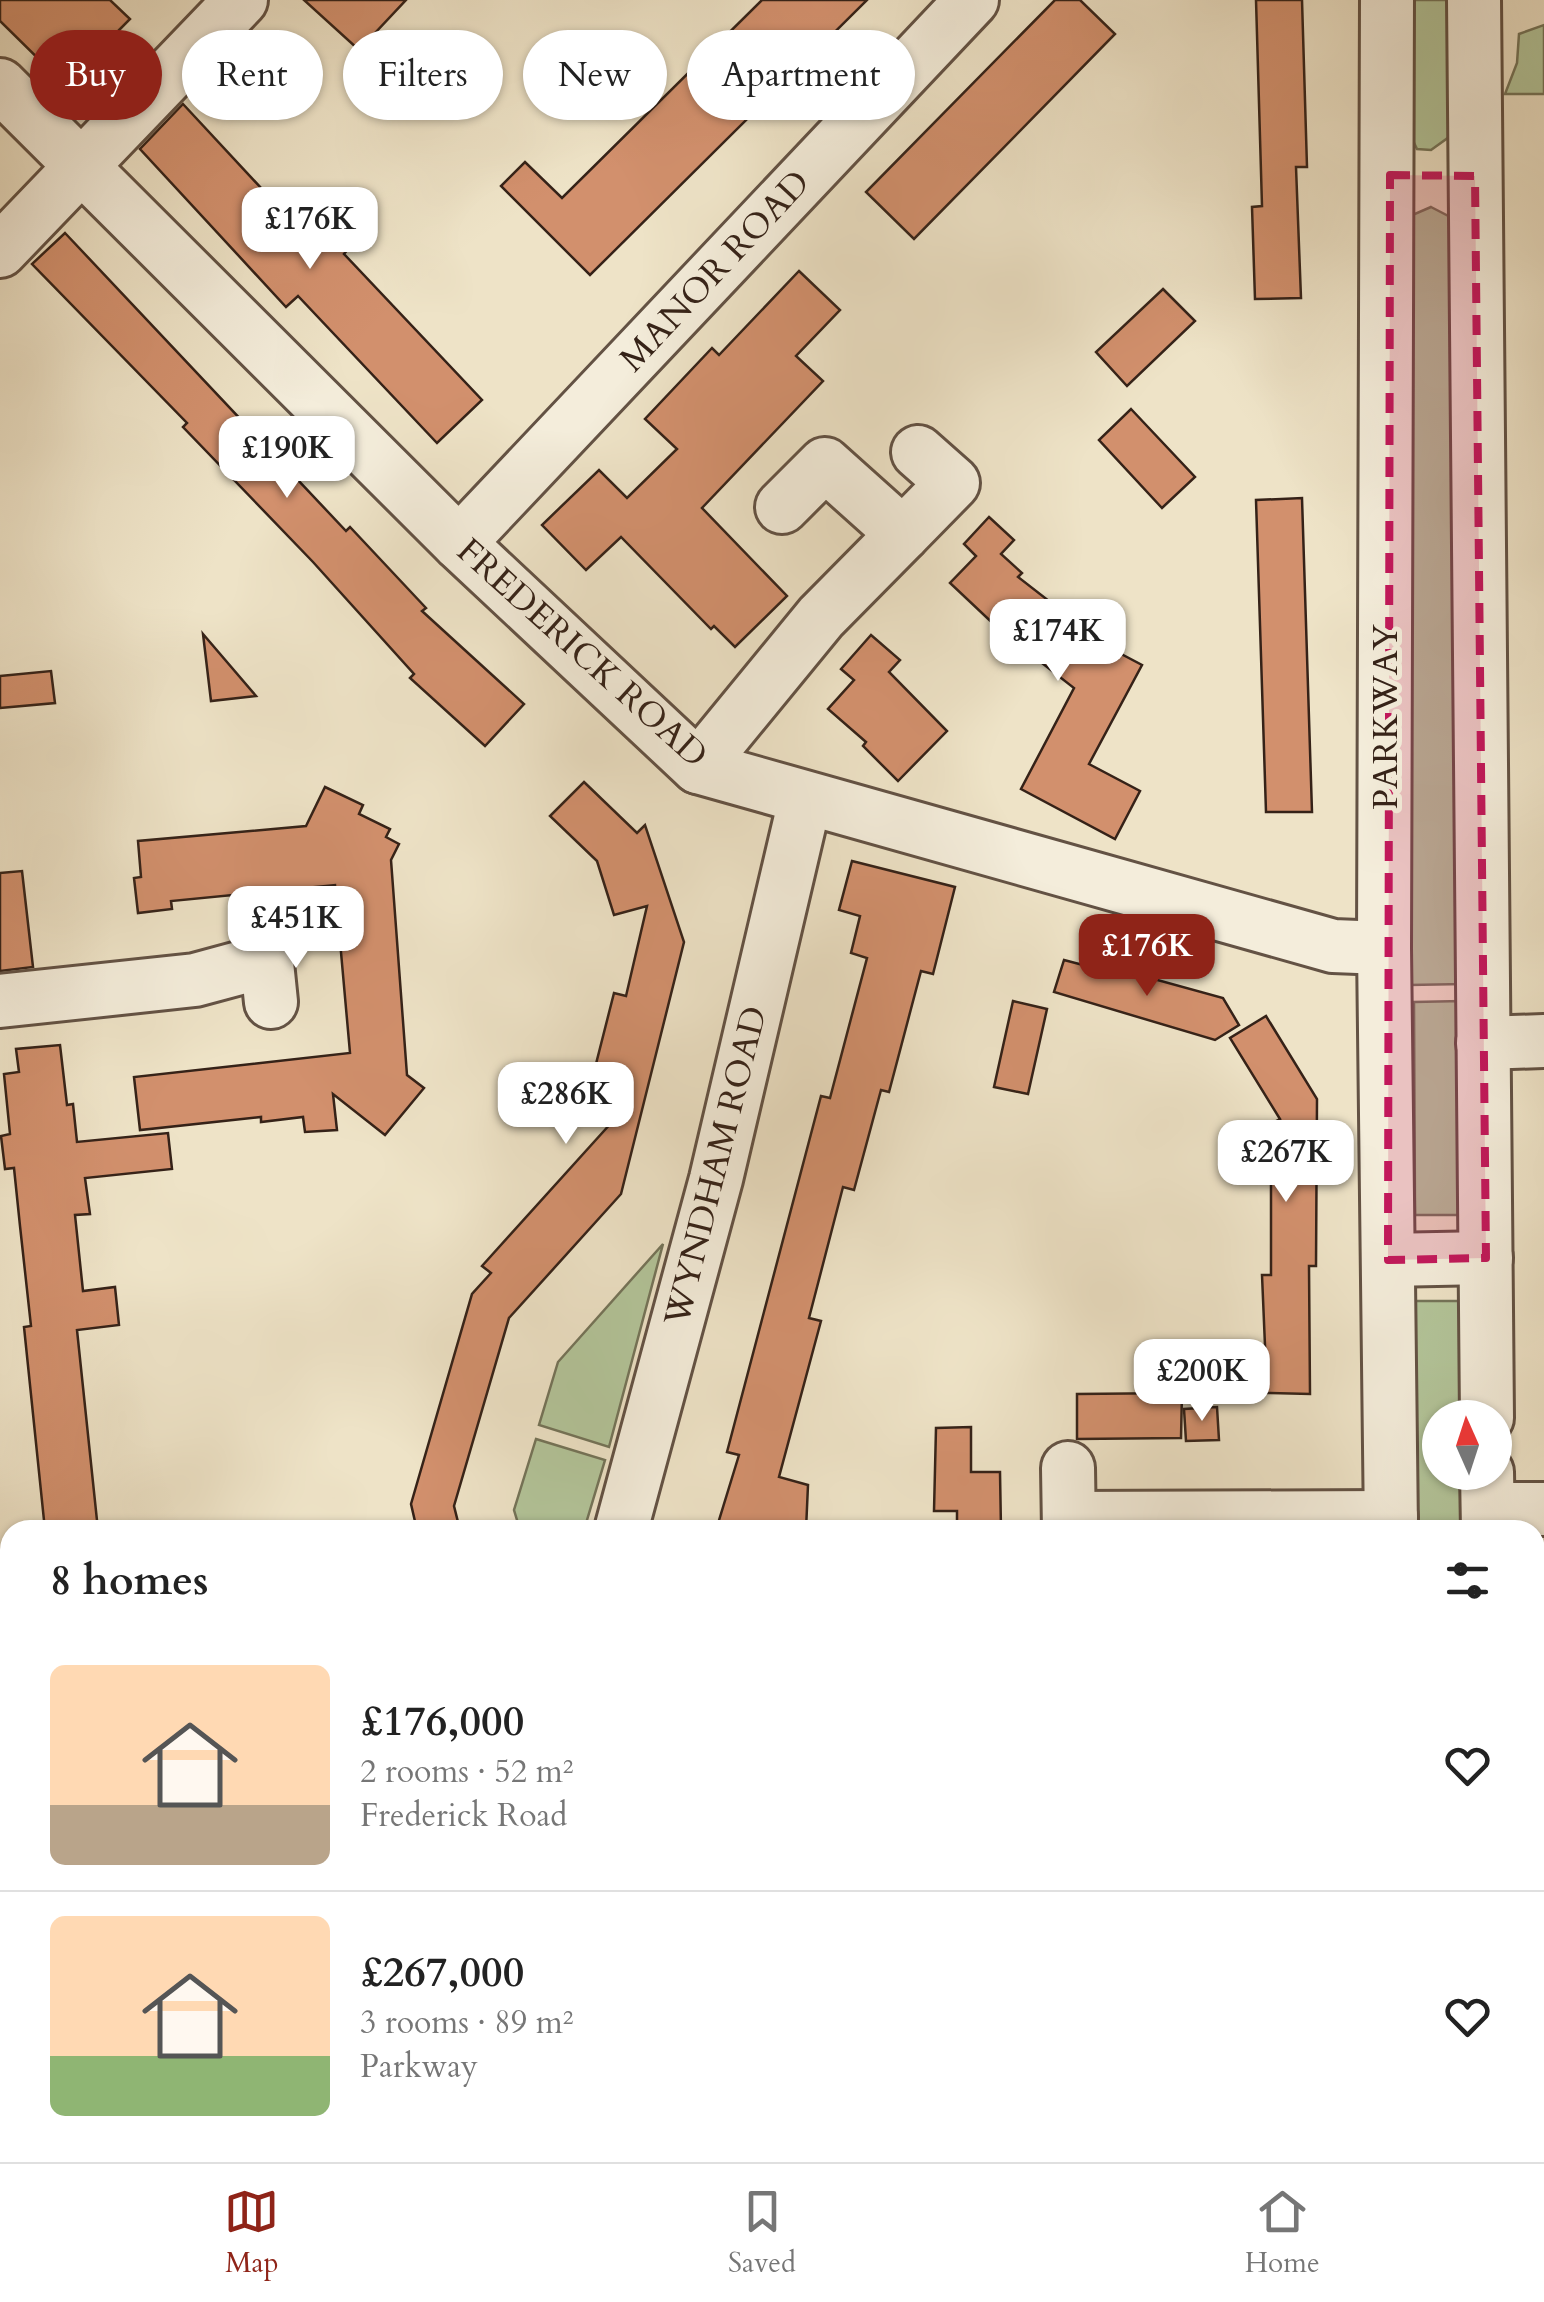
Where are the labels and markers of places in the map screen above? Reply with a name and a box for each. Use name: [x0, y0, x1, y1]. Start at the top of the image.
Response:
pin: £176K: [240, 187, 380, 272]
pin: £190K: [217, 416, 357, 501]
pin: £174K: [988, 599, 1128, 684]
pin: £451K: [226, 886, 366, 971]
pin: £176K: [1077, 914, 1217, 999]
pin: £286K: [496, 1062, 636, 1147]
pin: £267K: [1216, 1120, 1356, 1205]
pin: £200K: [1132, 1339, 1272, 1424]

